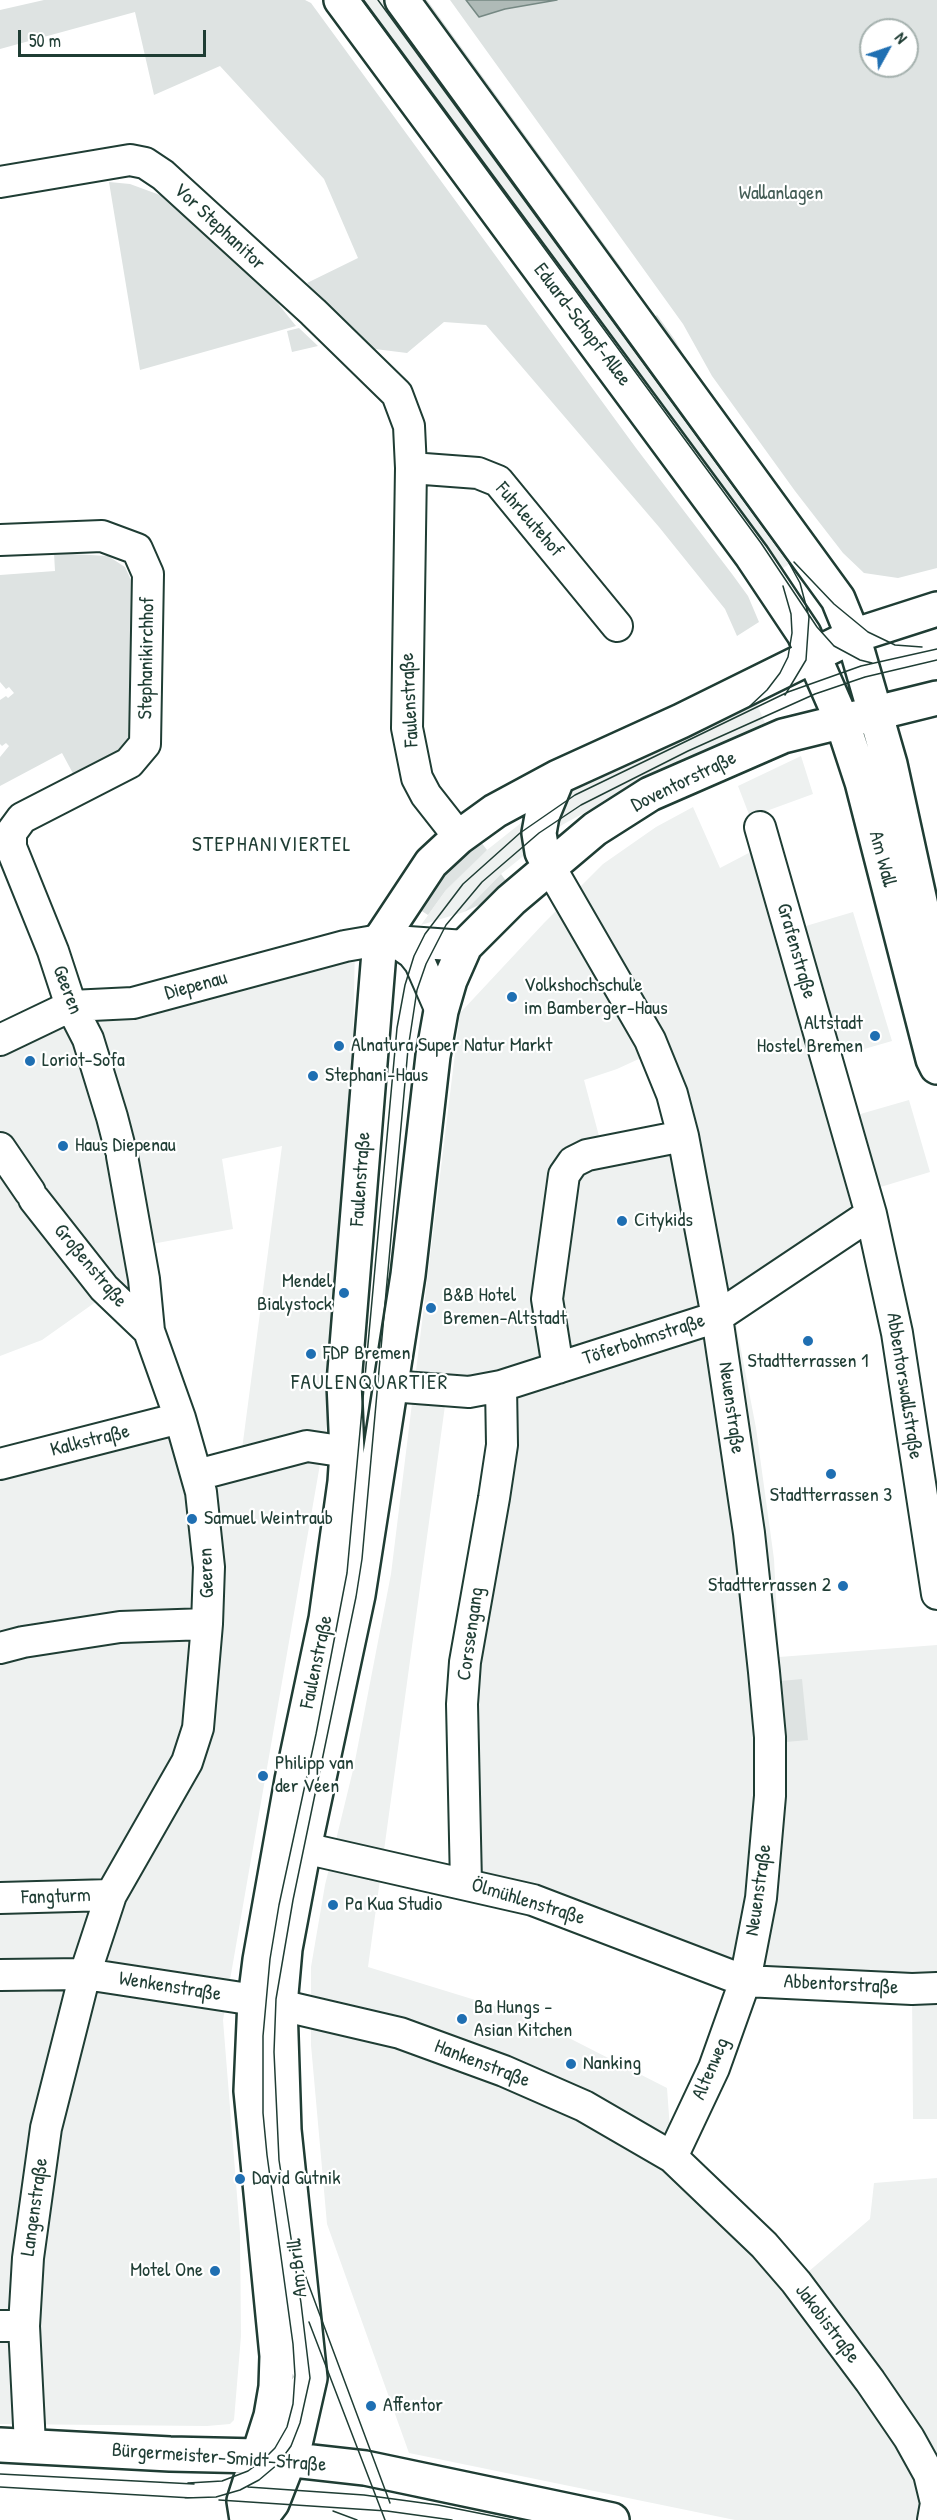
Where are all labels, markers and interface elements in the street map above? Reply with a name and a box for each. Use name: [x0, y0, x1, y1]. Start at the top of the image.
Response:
scale bar: [21, 18, 208, 56]
north arrow: [859, 18, 919, 78]
text: N: [890, 27, 912, 48]
text: 50 m: [29, 28, 61, 53]
street label: Vor Stephanitor: [168, 178, 270, 276]
park label: Wallanlagen: [739, 182, 823, 206]
street label: Eduard-Schopf-Allee: [528, 259, 636, 391]
street label: Fuhrleutehof: [490, 478, 568, 562]
street label: Stephanikirchhof: [134, 596, 160, 720]
street label: Faulenstraße: [396, 652, 424, 748]
street label: Doventorstraße: [628, 746, 740, 818]
street label: Am Wall: [863, 828, 901, 890]
district label: STEPHANIVIERTEL: [192, 832, 352, 858]
street label: Grafenstraße: [771, 901, 821, 1001]
street label: Geeren: [47, 962, 87, 1018]
street label: Diepenau: [162, 966, 230, 1006]
place label: Volkshochschule im Bamberger-Haus: [524, 974, 668, 1021]
marker: Volkshochschule im Bamberger-Haus: [505, 990, 519, 1004]
place label: Altstadt Hostel Bremen: [757, 1012, 863, 1059]
marker: Altstadt Hostel Bremen: [868, 1029, 882, 1043]
place label: Alnatura Super Natur Markt: [351, 1034, 552, 1058]
marker: Alnatura Super Natur Markt: [332, 1039, 346, 1053]
place label: Loriot-Sofa: [42, 1049, 125, 1073]
marker: Loriot-Sofa: [23, 1054, 37, 1068]
place label: Stephani-Haus: [325, 1064, 428, 1088]
marker: Stephani-Haus: [306, 1069, 320, 1083]
street label: Faulenstraße: [346, 1131, 376, 1227]
place label: Haus Diepenau: [75, 1134, 176, 1158]
marker: Haus Diepenau: [56, 1139, 70, 1153]
place label: Citykids: [634, 1209, 693, 1233]
marker: Citykids: [615, 1214, 629, 1228]
street label: Großenstraße: [48, 1219, 132, 1313]
place label: Mendel Bialystock: [257, 1270, 332, 1317]
place label: B&B Hotel Bremen-Altstadt: [443, 1284, 567, 1331]
marker: Mendel Bialystock: [337, 1286, 351, 1300]
marker: B&B Hotel Bremen-Altstadt: [424, 1301, 438, 1315]
street label: Töferbohmstraße: [580, 1309, 708, 1371]
street label: Abbentorswallstraße: [881, 1311, 927, 1461]
marker: Stadtterrassen 1: [801, 1334, 815, 1348]
place label: FDP Bremen: [323, 1342, 411, 1366]
marker: FDP Bremen: [304, 1347, 318, 1361]
place label: Stadtterrassen 1: [748, 1350, 868, 1374]
street label: Neuenstraße: [713, 1361, 749, 1455]
district label: FAULENQUARTIER: [291, 1370, 449, 1396]
street label: Kalkstraße: [48, 1420, 132, 1462]
marker: Stadtterrassen 3: [824, 1467, 838, 1481]
place label: Stadtterrassen 3: [770, 1484, 892, 1508]
place label: Samuel Weintraub: [204, 1507, 333, 1531]
marker: Samuel Weintraub: [185, 1512, 199, 1526]
street label: Geeren: [194, 1547, 220, 1599]
place label: Stadtterrassen 2: [708, 1574, 831, 1598]
marker: Stadtterrassen 2: [836, 1579, 850, 1593]
street label: Corssengang: [453, 1586, 489, 1682]
street label: Faulenstraße: [295, 1613, 339, 1711]
place label: Philipp van der Veen: [275, 1752, 354, 1799]
marker: Philipp van der Veen: [256, 1769, 270, 1783]
street label: Neuenstraße: [741, 1843, 777, 1937]
street label: Ölmühlenstraße: [468, 1873, 588, 1931]
street label: Fangturm: [21, 1884, 91, 1910]
place label: Pa Kua Studio: [345, 1893, 442, 1917]
marker: Pa Kua Studio: [326, 1898, 340, 1912]
street label: Wenkenstraße: [117, 1967, 223, 2007]
street label: Abbentorstraße: [783, 1970, 899, 2000]
place label: Ba Hungs - Asian Kitchen: [474, 1996, 572, 2043]
marker: Ba Hungs - Asian Kitchen: [455, 2012, 469, 2026]
street label: Altenweg: [687, 2034, 735, 2104]
street label: Hankenstraße: [431, 2035, 533, 2093]
place label: Nanking: [583, 2052, 641, 2076]
marker: Nanking: [564, 2057, 578, 2071]
street label: Langenstraße: [16, 2156, 54, 2258]
place label: David Gutnik: [252, 2167, 341, 2191]
marker: David Gutnik: [233, 2172, 247, 2186]
street label: Am Brill: [283, 2237, 313, 2299]
place label: Motel One: [130, 2259, 203, 2283]
marker: Motel One: [208, 2264, 222, 2278]
street label: Jakobistraße: [789, 2280, 865, 2368]
place label: Affentor: [383, 2394, 443, 2418]
marker: Affentor: [364, 2399, 378, 2413]
street label: Bürgermeister-Smidt-Straße: [111, 2439, 327, 2477]

